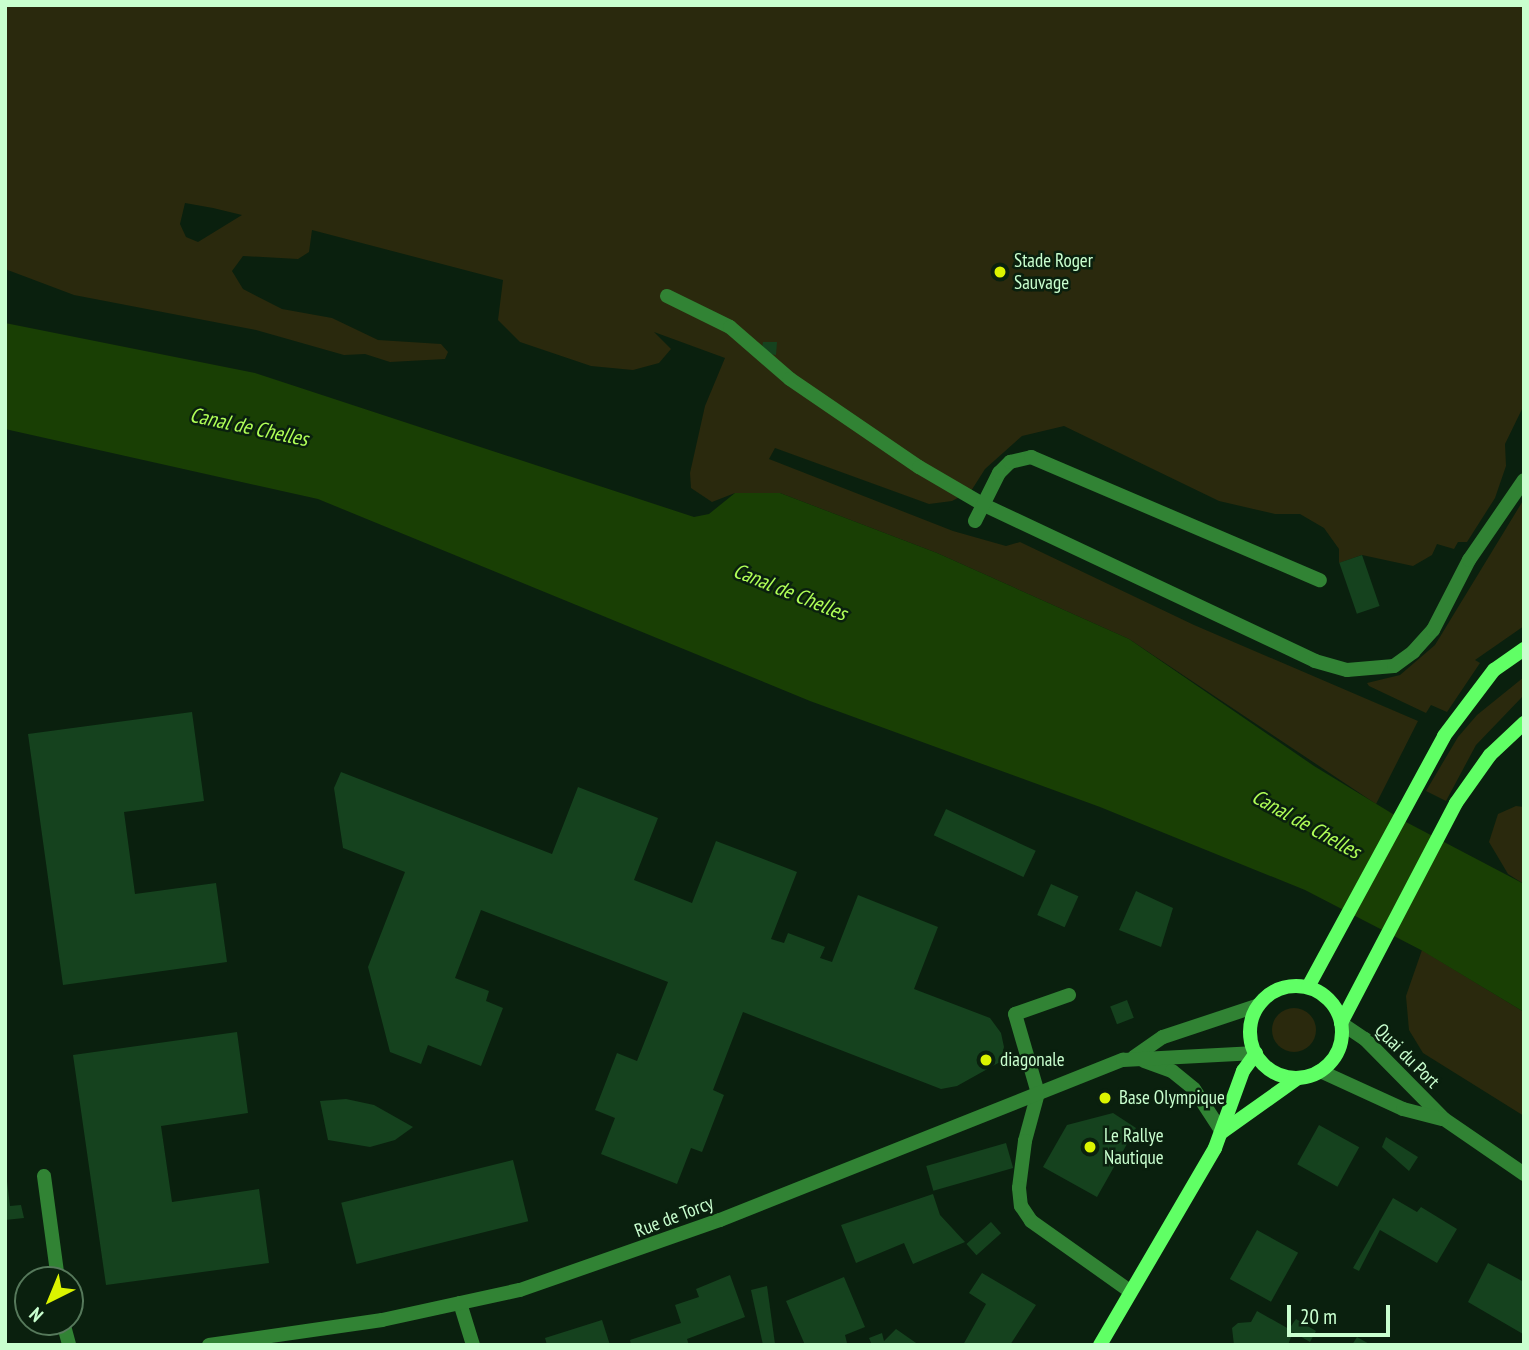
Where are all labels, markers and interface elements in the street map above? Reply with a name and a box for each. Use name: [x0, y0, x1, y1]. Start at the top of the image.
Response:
place label: Stade Roger Sauvage: [1014, 250, 1093, 294]
marker: Stade Roger Sauvage: [992, 264, 1008, 280]
water label: Canal de Chelles: [188, 402, 310, 452]
water label: Canal de Chelles: [730, 558, 850, 626]
water label: Canal de Chelles: [1247, 784, 1365, 864]
street label: Quai du Port: [1370, 1019, 1444, 1093]
place label: diagonale: [1000, 1049, 1065, 1071]
marker: diagonale: [978, 1052, 994, 1068]
place label: Base Olympique: [1119, 1087, 1225, 1109]
marker: Base Olympique: [1097, 1090, 1113, 1106]
place label: Le Rallye Nautique: [1104, 1125, 1164, 1169]
marker: Le Rallye Nautique: [1082, 1139, 1098, 1155]
street label: Rue de Torcy: [631, 1191, 717, 1243]
north arrow: [14, 1266, 84, 1336]
scale bar: [1291, 1290, 1394, 1334]
text: N: [24, 1303, 48, 1327]
text: 20 m: [1300, 1303, 1337, 1330]

